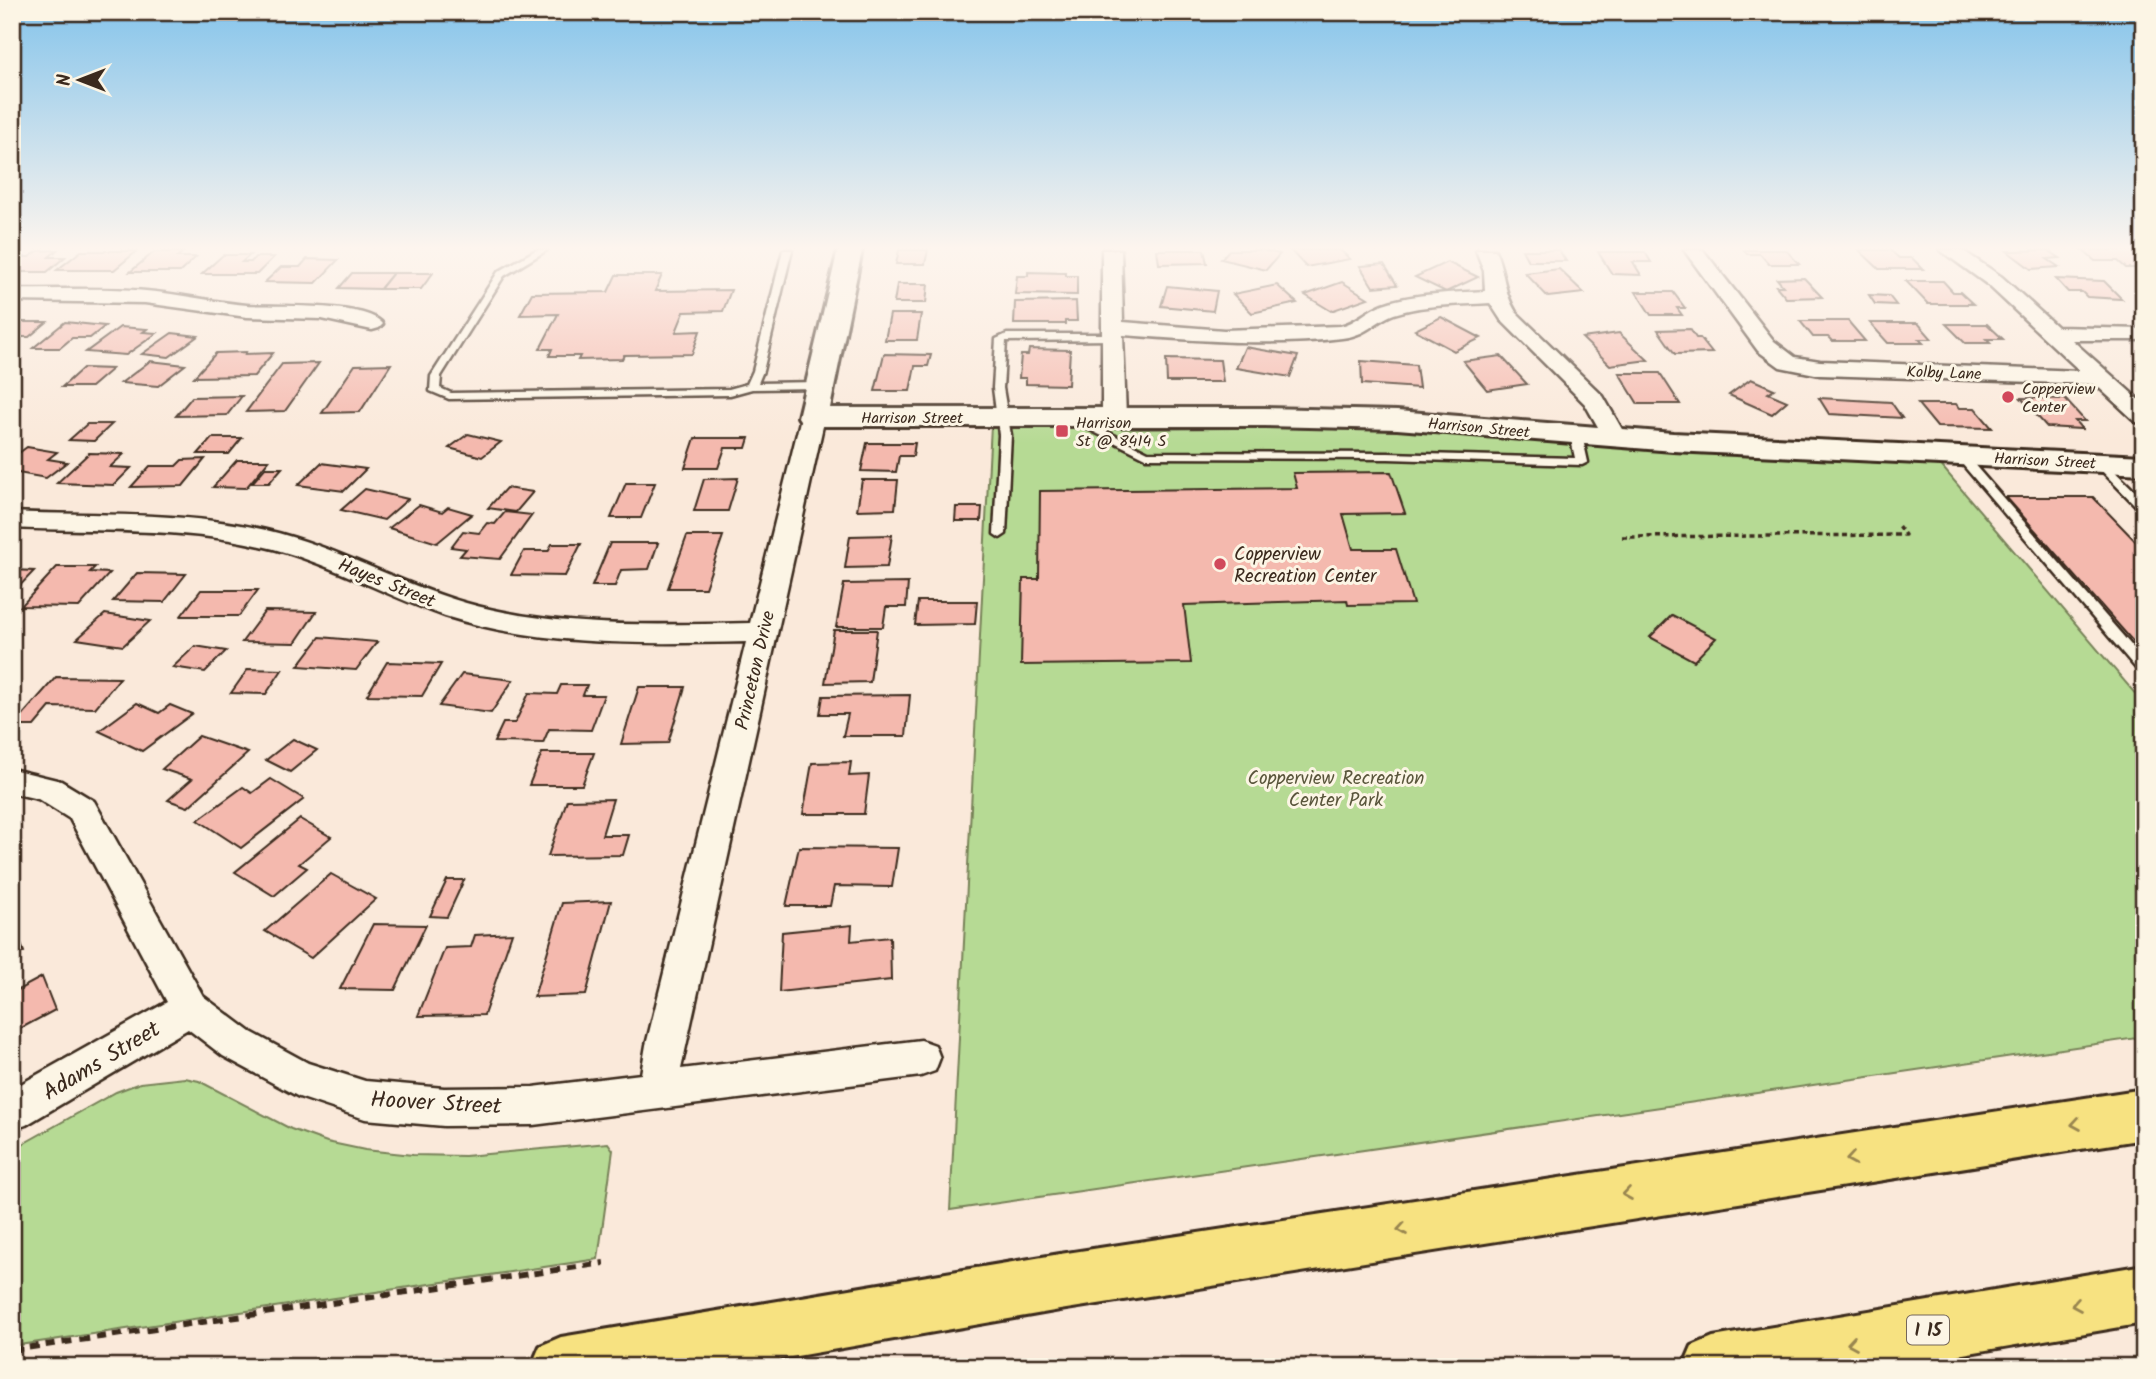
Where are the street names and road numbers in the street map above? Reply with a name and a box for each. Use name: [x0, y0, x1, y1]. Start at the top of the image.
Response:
street label: Kolby Lane: [1906, 360, 1982, 387]
street label: Harrison Street: [861, 406, 964, 431]
street label: Harrison Street: [1427, 412, 1532, 445]
street label: Harrison Street: [1993, 446, 2097, 477]
street label: Hayes Street: [333, 551, 440, 617]
street label: Princeton Drive: [728, 607, 784, 733]
street label: Adams Street: [36, 1012, 169, 1111]
street label: Hoover Street: [369, 1083, 504, 1125]
road number: I 15: [1907, 1316, 1949, 1344]

